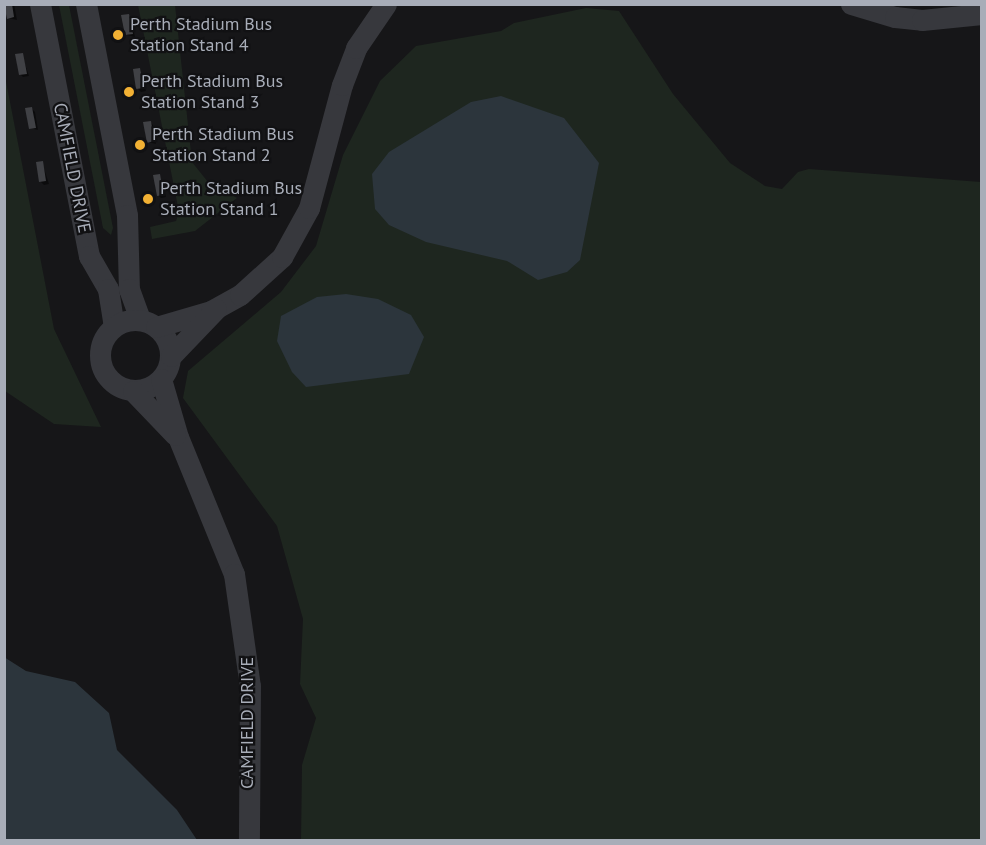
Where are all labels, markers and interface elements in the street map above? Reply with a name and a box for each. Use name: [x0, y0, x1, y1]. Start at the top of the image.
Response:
place label: Perth Stadium Bus Station Stand 4: [130, 14, 272, 57]
marker: Perth Stadium Bus Station Stand 4: [111, 28, 125, 42]
place label: Perth Stadium Bus Station Stand 3: [141, 71, 283, 113]
marker: Perth Stadium Bus Station Stand 3: [122, 85, 136, 99]
street label: CAMFIELD DRIVE: [49, 101, 95, 235]
place label: Perth Stadium Bus Station Stand 2: [152, 124, 294, 166]
marker: Perth Stadium Bus Station Stand 2: [133, 138, 147, 152]
place label: Perth Stadium Bus Station Stand 1: [160, 178, 302, 220]
marker: Perth Stadium Bus Station Stand 1: [141, 192, 155, 206]
street label: CAMFIELD DRIVE: [236, 657, 258, 789]

